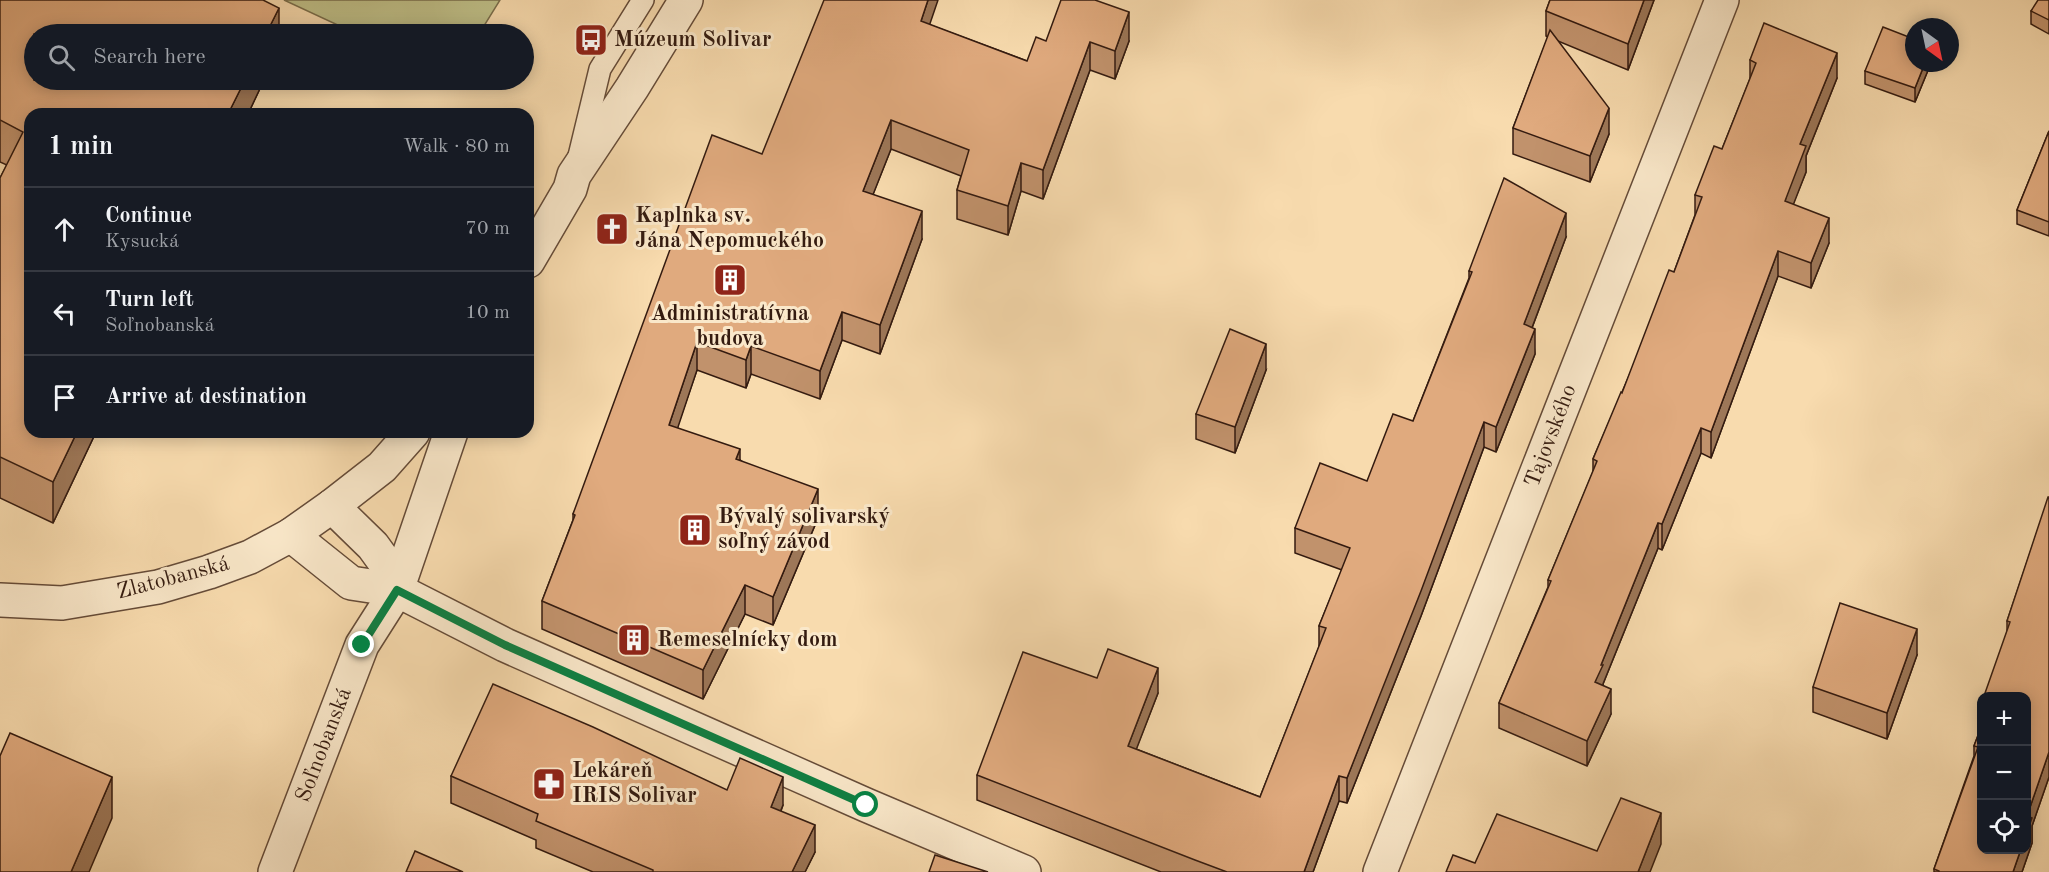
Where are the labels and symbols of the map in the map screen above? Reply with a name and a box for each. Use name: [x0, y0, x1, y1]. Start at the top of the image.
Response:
north arrow: [1905, 18, 1959, 72]
bus stop icon: Múzeum Solivar: [573, 22, 609, 58]
place label: Múzeum Solivar: [614, 29, 772, 51]
place label: Kaplnka sv. Jána Nepomuckého: [635, 205, 824, 252]
church icon: Kaplnka sv. Jána Nepomuckého: [594, 211, 630, 247]
building icon: Administratívna budova: [712, 262, 748, 298]
place label: Administratívna budova: [651, 303, 809, 350]
street label: Tajovského: [1521, 382, 1581, 490]
place label: Bývalý solivarský soľný závod: [718, 506, 890, 553]
building icon: Bývalý solivarský soľný závod: [677, 512, 713, 548]
street label: Zlatobanská: [114, 552, 232, 604]
building icon: Remeselnícky dom: [616, 622, 652, 658]
place label: Remeselnícky dom: [657, 629, 838, 651]
route end: [348, 631, 374, 657]
street label: Soľnobanská: [292, 685, 356, 805]
place label: Lekáreň IRIS Solivar: [572, 760, 697, 807]
pharmacy icon: Lekáreň IRIS Solivar: [531, 766, 567, 802]
route start: [852, 791, 878, 817]

